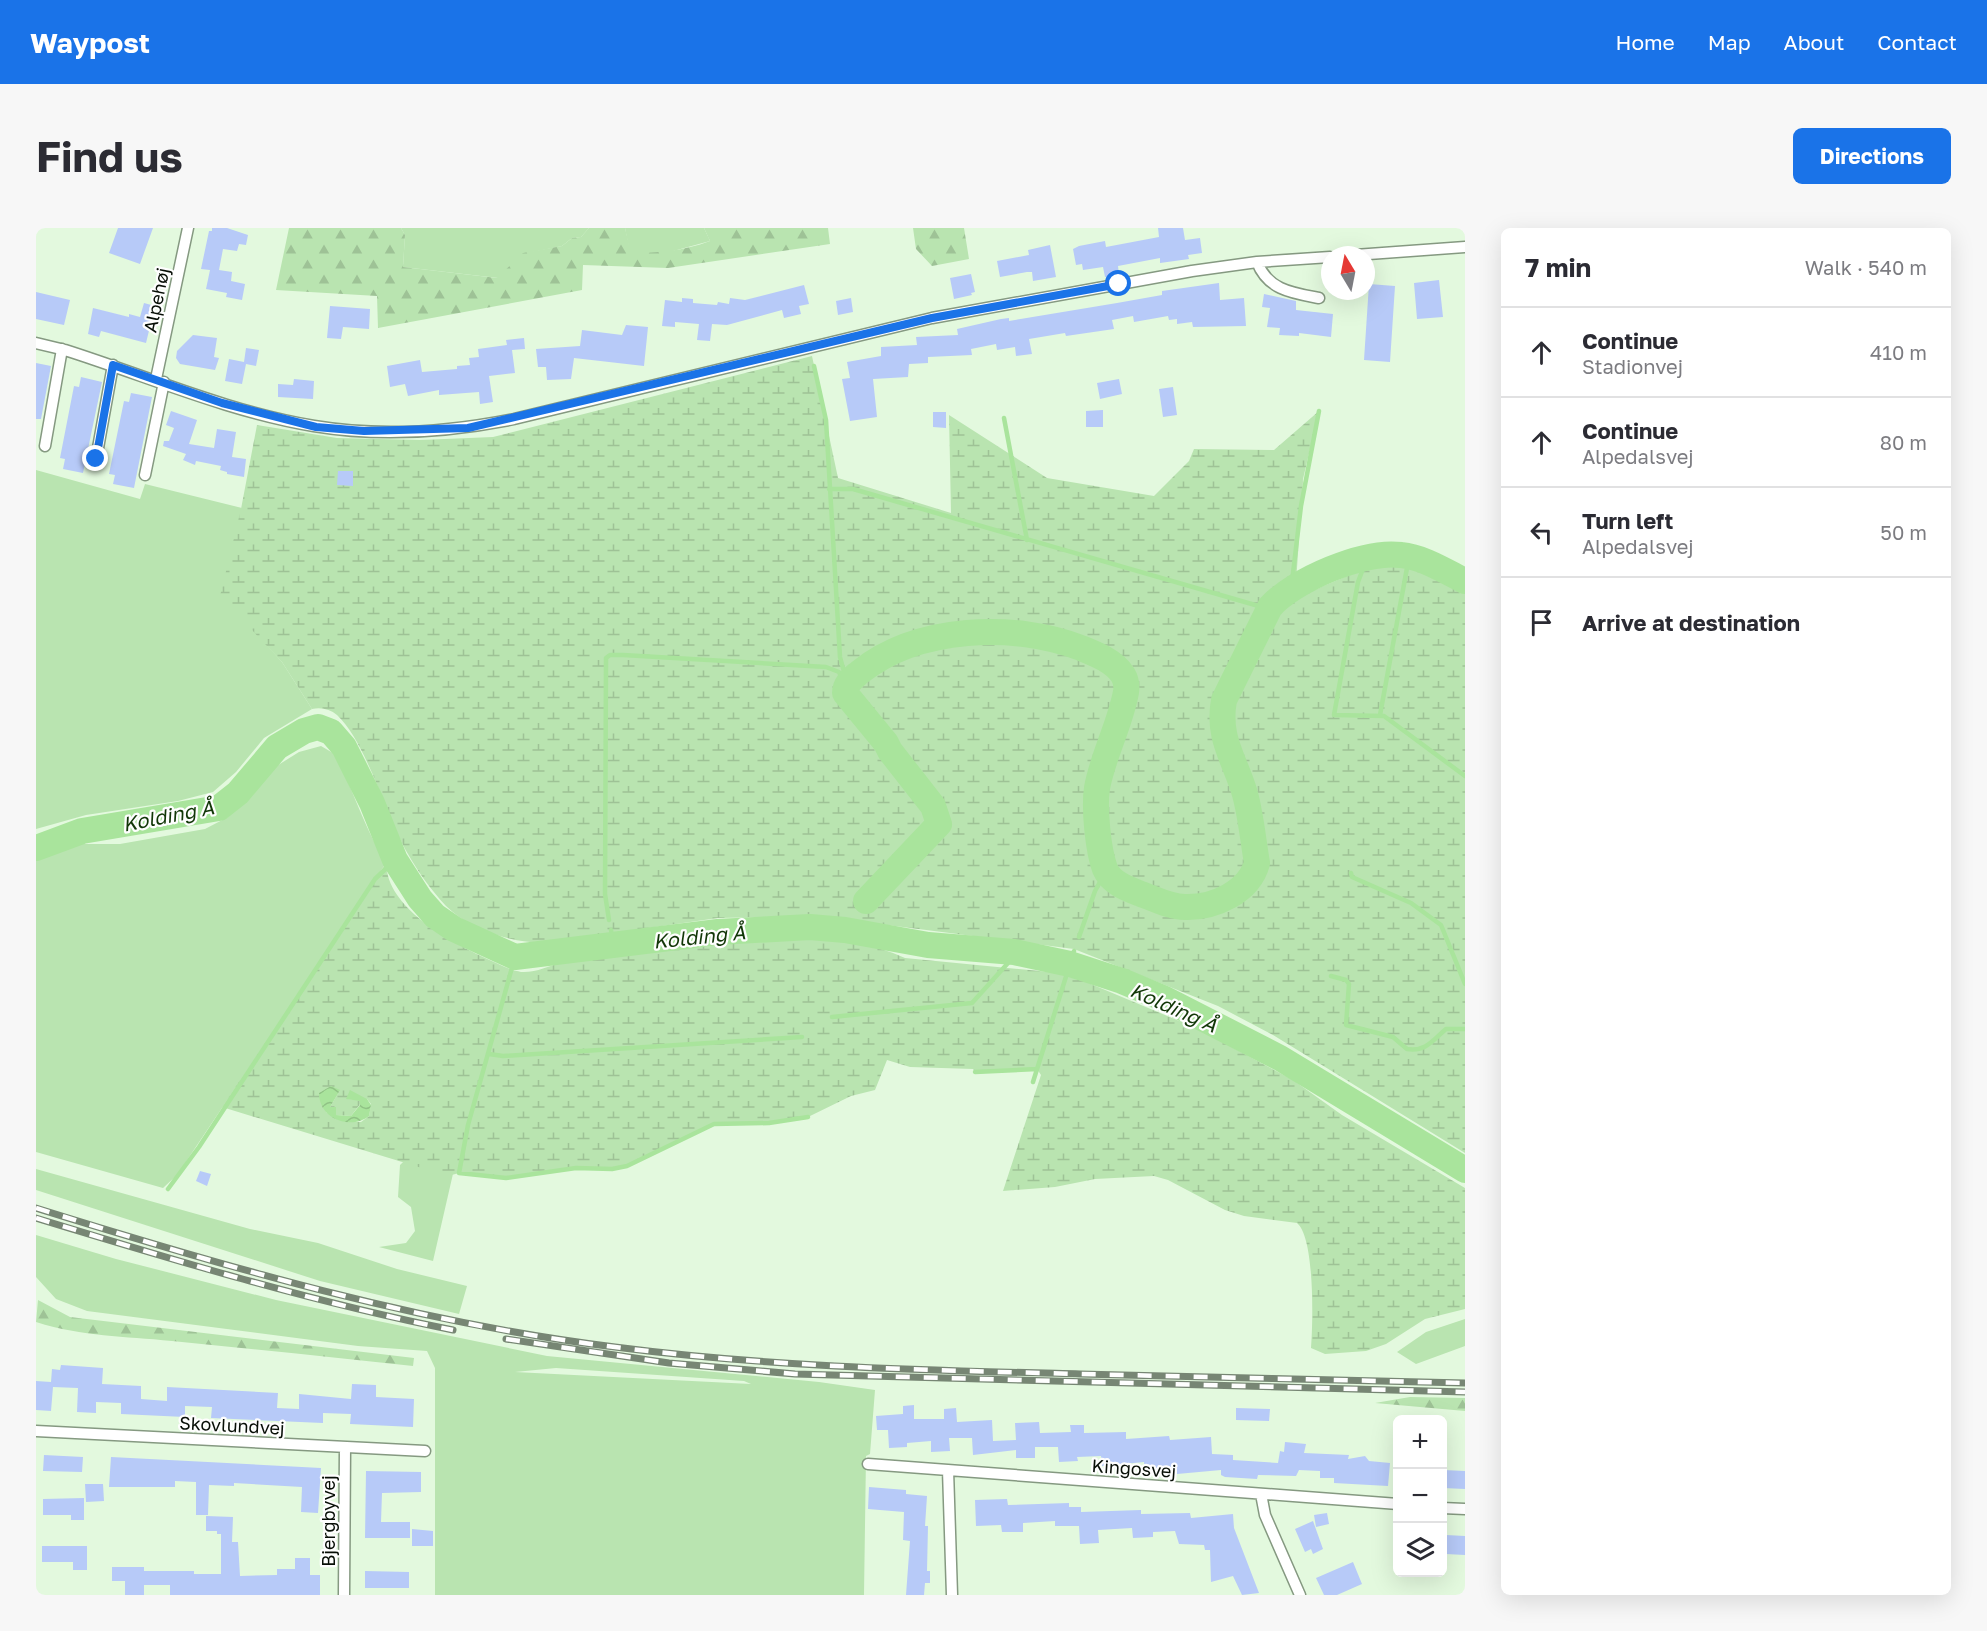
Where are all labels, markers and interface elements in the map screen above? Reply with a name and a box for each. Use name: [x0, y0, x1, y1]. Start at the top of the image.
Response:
text: Waypost: [30, 26, 150, 59]
text: Home: [1615, 29, 1675, 55]
text: Map: [1708, 29, 1751, 55]
text: About: [1784, 29, 1844, 55]
text: Contact: [1877, 29, 1957, 55]
button: Directions: [1793, 128, 1951, 184]
text: Find us: [36, 131, 183, 181]
north arrow: [1321, 246, 1375, 300]
text: 7 min: [1525, 252, 1591, 283]
text: Walk · 540 m: [1805, 255, 1927, 279]
street label: Alpehøj: [138, 266, 174, 334]
route start: [1105, 270, 1131, 296]
text: Continue: [1582, 327, 1678, 354]
icon: ahead: [1525, 336, 1558, 369]
text: 410 m: [1870, 340, 1927, 364]
text: Stadionvej: [1582, 354, 1683, 378]
text: Continue: [1582, 417, 1678, 444]
icon: ahead: [1525, 426, 1558, 459]
text: 80 m: [1880, 430, 1927, 454]
text: Alpedalsvej: [1582, 444, 1694, 468]
route end: [82, 445, 108, 471]
text: Turn left: [1582, 507, 1673, 534]
icon: left: [1525, 516, 1558, 549]
text: 50 m: [1880, 520, 1927, 544]
text: Alpedalsvej: [1582, 534, 1694, 558]
icon: arrive: [1525, 606, 1558, 639]
text: Arrive at destination: [1582, 609, 1800, 636]
water label: Kolding Å: [120, 794, 216, 837]
water label: Kolding Å: [652, 919, 747, 954]
water label: Kolding Å: [1127, 977, 1222, 1038]
street label: Skovlundvej: [179, 1411, 285, 1439]
map controls: [1393, 1415, 1447, 1577]
button: +: [1393, 1415, 1447, 1469]
street label: Kingosvej: [1091, 1454, 1177, 1482]
button: −: [1393, 1469, 1447, 1523]
street label: Bjergbyvej: [317, 1475, 339, 1567]
button: layers: [1393, 1523, 1447, 1577]

